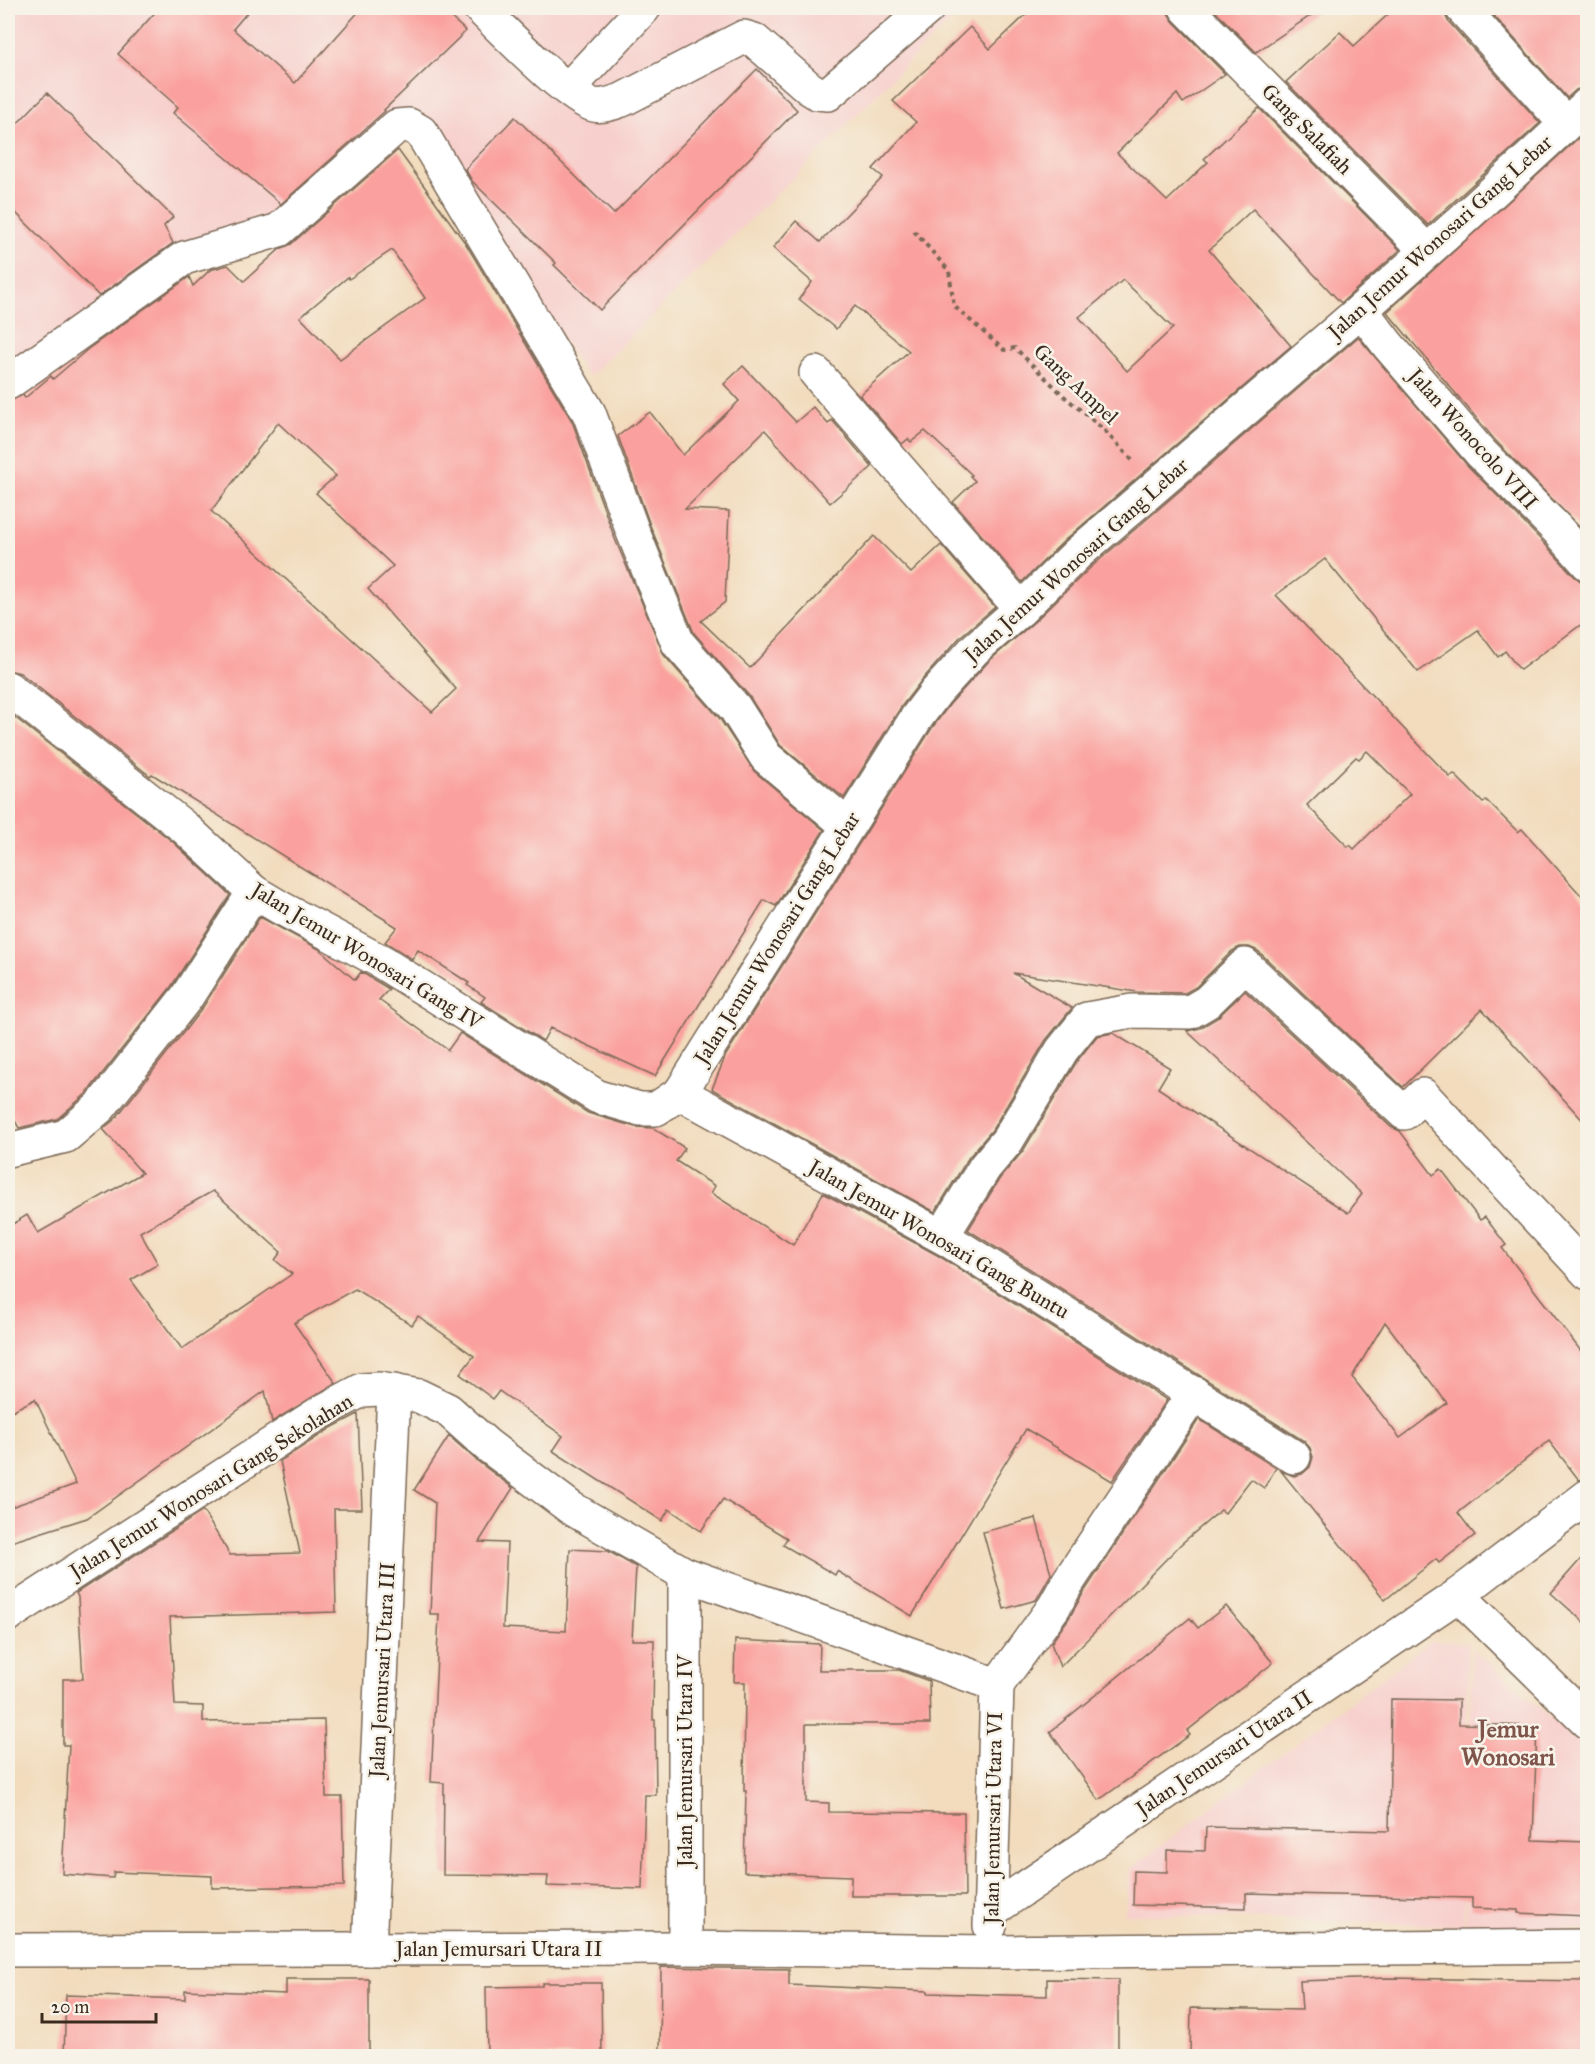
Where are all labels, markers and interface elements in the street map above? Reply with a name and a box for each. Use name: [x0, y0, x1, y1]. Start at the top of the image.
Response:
street label: Gang Salafiah: [1256, 78, 1358, 180]
street label: Jalan Jemur Wonosari Gang Lebar: [1321, 129, 1558, 346]
street label: Gang Ampel: [1028, 338, 1124, 430]
street label: Jalan Wonocolo VIII: [1401, 361, 1543, 515]
street label: Jalan Jemur Wonosari Gang Lebar: [957, 452, 1194, 669]
street label: Jalan Jemur Wonosari Gang Lebar: [687, 807, 866, 1071]
street label: Jalan Jemur Wonosari Gang IV: [245, 875, 489, 1036]
street label: Jalan Jemur Wonosari Gang Buntu: [802, 1153, 1074, 1324]
street label: Jalan Jemur Wonosari Gang Sekolahan: [63, 1388, 357, 1585]
street label: Jalan Jemursari Utara III: [363, 1561, 401, 1781]
street label: Jalan Jemursari Utara IV: [672, 1653, 698, 1869]
street label: Jalan Jemursari Utara II: [1129, 1684, 1317, 1823]
street label: Jalan Jemursari Utara VI: [978, 1711, 1008, 1927]
district label: Jemur Wonosari: [1461, 1714, 1555, 1772]
street label: Jalan Jemursari Utara II: [393, 1936, 603, 1962]
scale bar: [42, 1986, 156, 2024]
text: 20 m: [51, 1996, 89, 2018]

